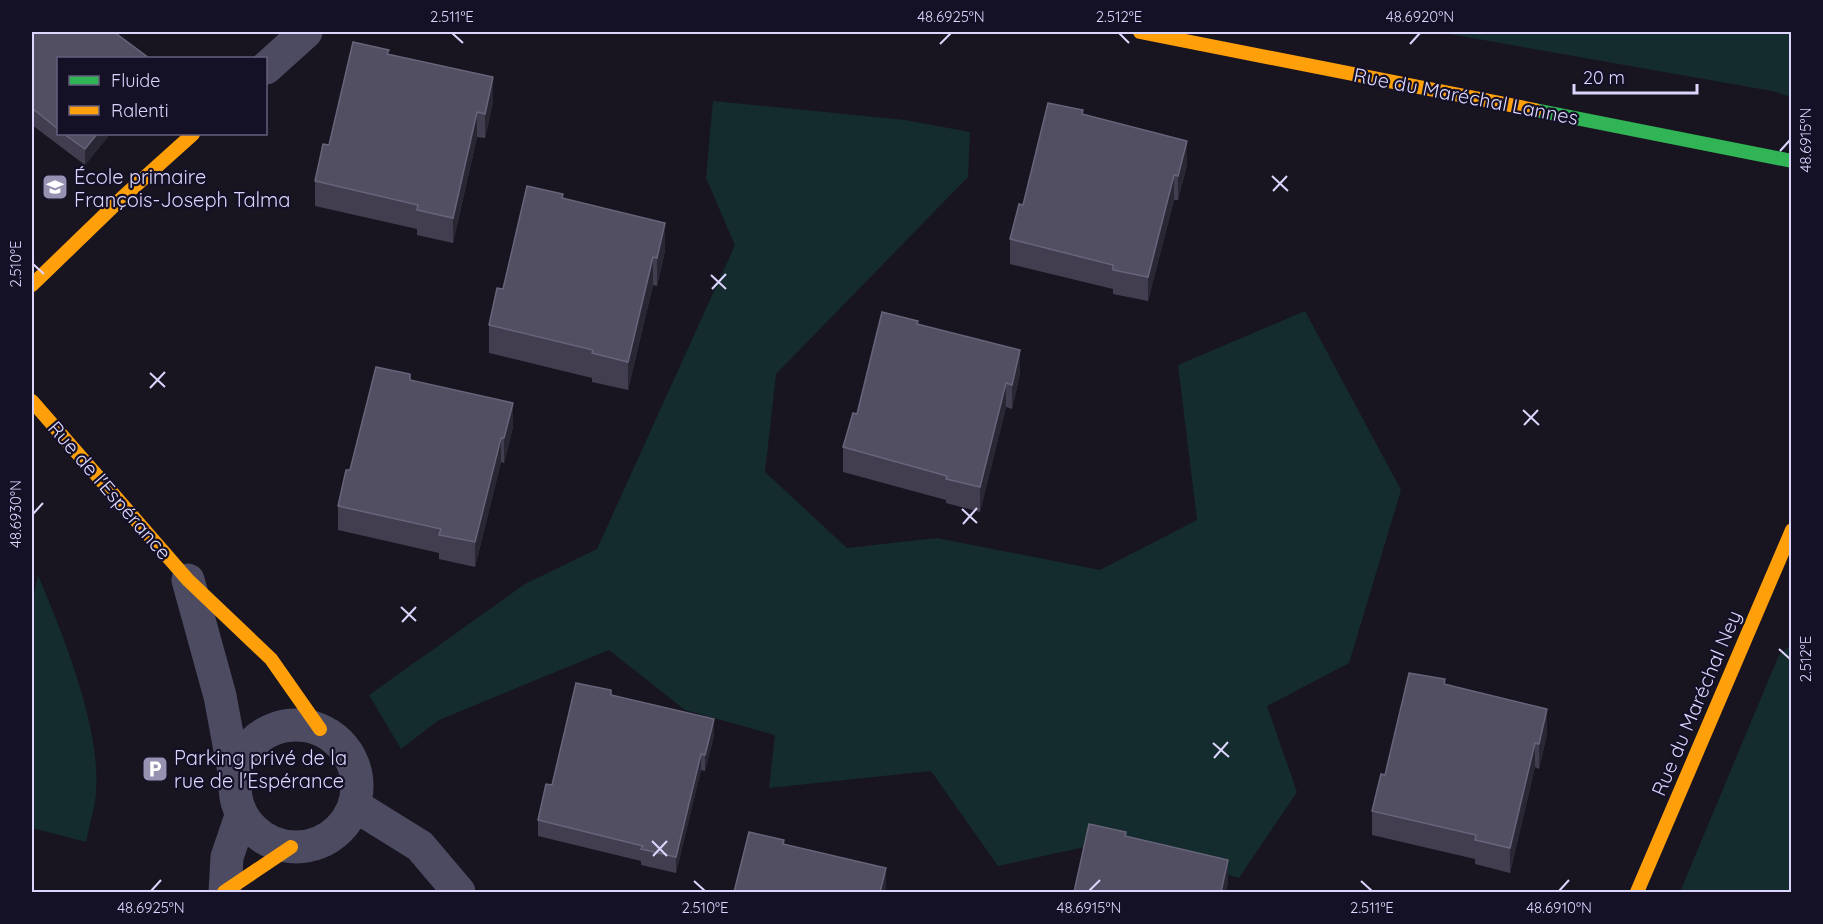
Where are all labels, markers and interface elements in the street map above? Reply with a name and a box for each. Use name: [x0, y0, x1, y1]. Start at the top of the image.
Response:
text: 2.511°E: [430, 7, 474, 26]
text: 48.6925°N: [917, 7, 985, 26]
text: 2.512°E: [1096, 7, 1142, 26]
text: 48.6920°N: [1386, 7, 1454, 26]
legend: [57, 57, 267, 135]
scale bar: [1574, 57, 1697, 95]
street label: Rue du Maréchal Lannes: [1352, 62, 1580, 130]
text: 20 m: [1583, 66, 1625, 89]
text: Fluide: [111, 69, 160, 92]
text: Ralenti: [111, 99, 169, 122]
text: 48.6915°N: [1796, 108, 1815, 172]
place label: École primaire François-Joseph Talma: [74, 164, 290, 212]
school or university icon: École primaire François-Joseph Talma: [40, 172, 70, 202]
text: 2.510°E: [6, 240, 25, 288]
street label: Rue de l'Espérance: [43, 416, 177, 564]
text: 48.6930°N: [6, 480, 25, 548]
street label: Rue du Maréchal Ney: [1646, 607, 1746, 799]
text: 2.512°E: [1796, 636, 1815, 682]
place label: Parking privé de la rue de l'Espérance: [174, 745, 347, 793]
parking icon: Parking privé de la rue de l'Espérance: [140, 754, 170, 784]
text: 48.6925°N: [117, 898, 185, 917]
text: 2.510°E: [681, 898, 729, 917]
text: 48.6915°N: [1057, 898, 1121, 917]
text: 2.511°E: [1350, 898, 1394, 917]
text: 48.6910°N: [1526, 898, 1592, 917]

